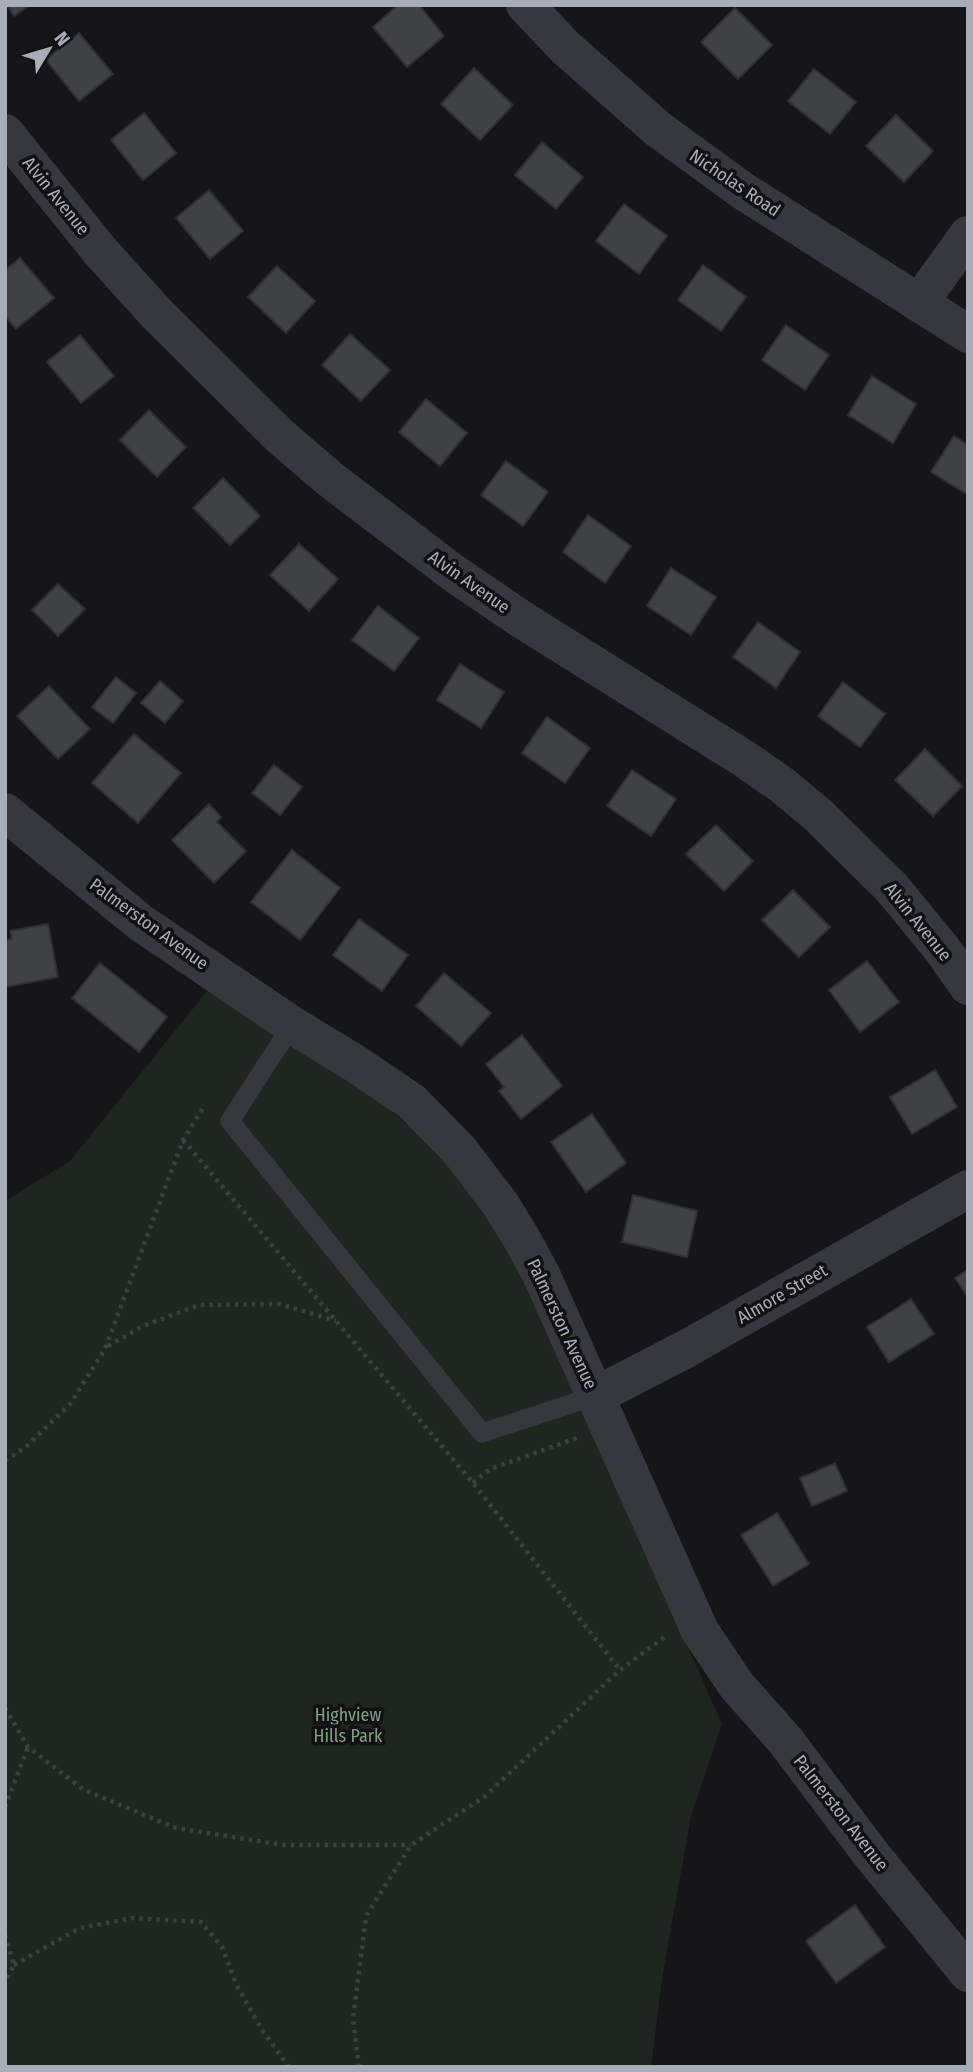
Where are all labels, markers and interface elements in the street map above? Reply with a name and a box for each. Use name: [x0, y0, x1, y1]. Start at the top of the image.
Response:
north arrow: [14, 14, 84, 84]
text: N: [49, 27, 75, 50]
street label: Nicholas Road: [685, 145, 785, 221]
street label: Alvin Avenue: [18, 152, 94, 240]
street label: Alvin Avenue: [424, 546, 514, 618]
street label: Palmerston Avenue: [85, 874, 213, 974]
street label: Alvin Avenue: [880, 878, 956, 966]
street label: Palmerston Avenue: [522, 1255, 602, 1393]
street label: Almore Street: [733, 1259, 831, 1329]
park label: Highview Hills Park: [314, 1704, 383, 1747]
street label: Palmerston Avenue: [789, 1751, 893, 1875]

